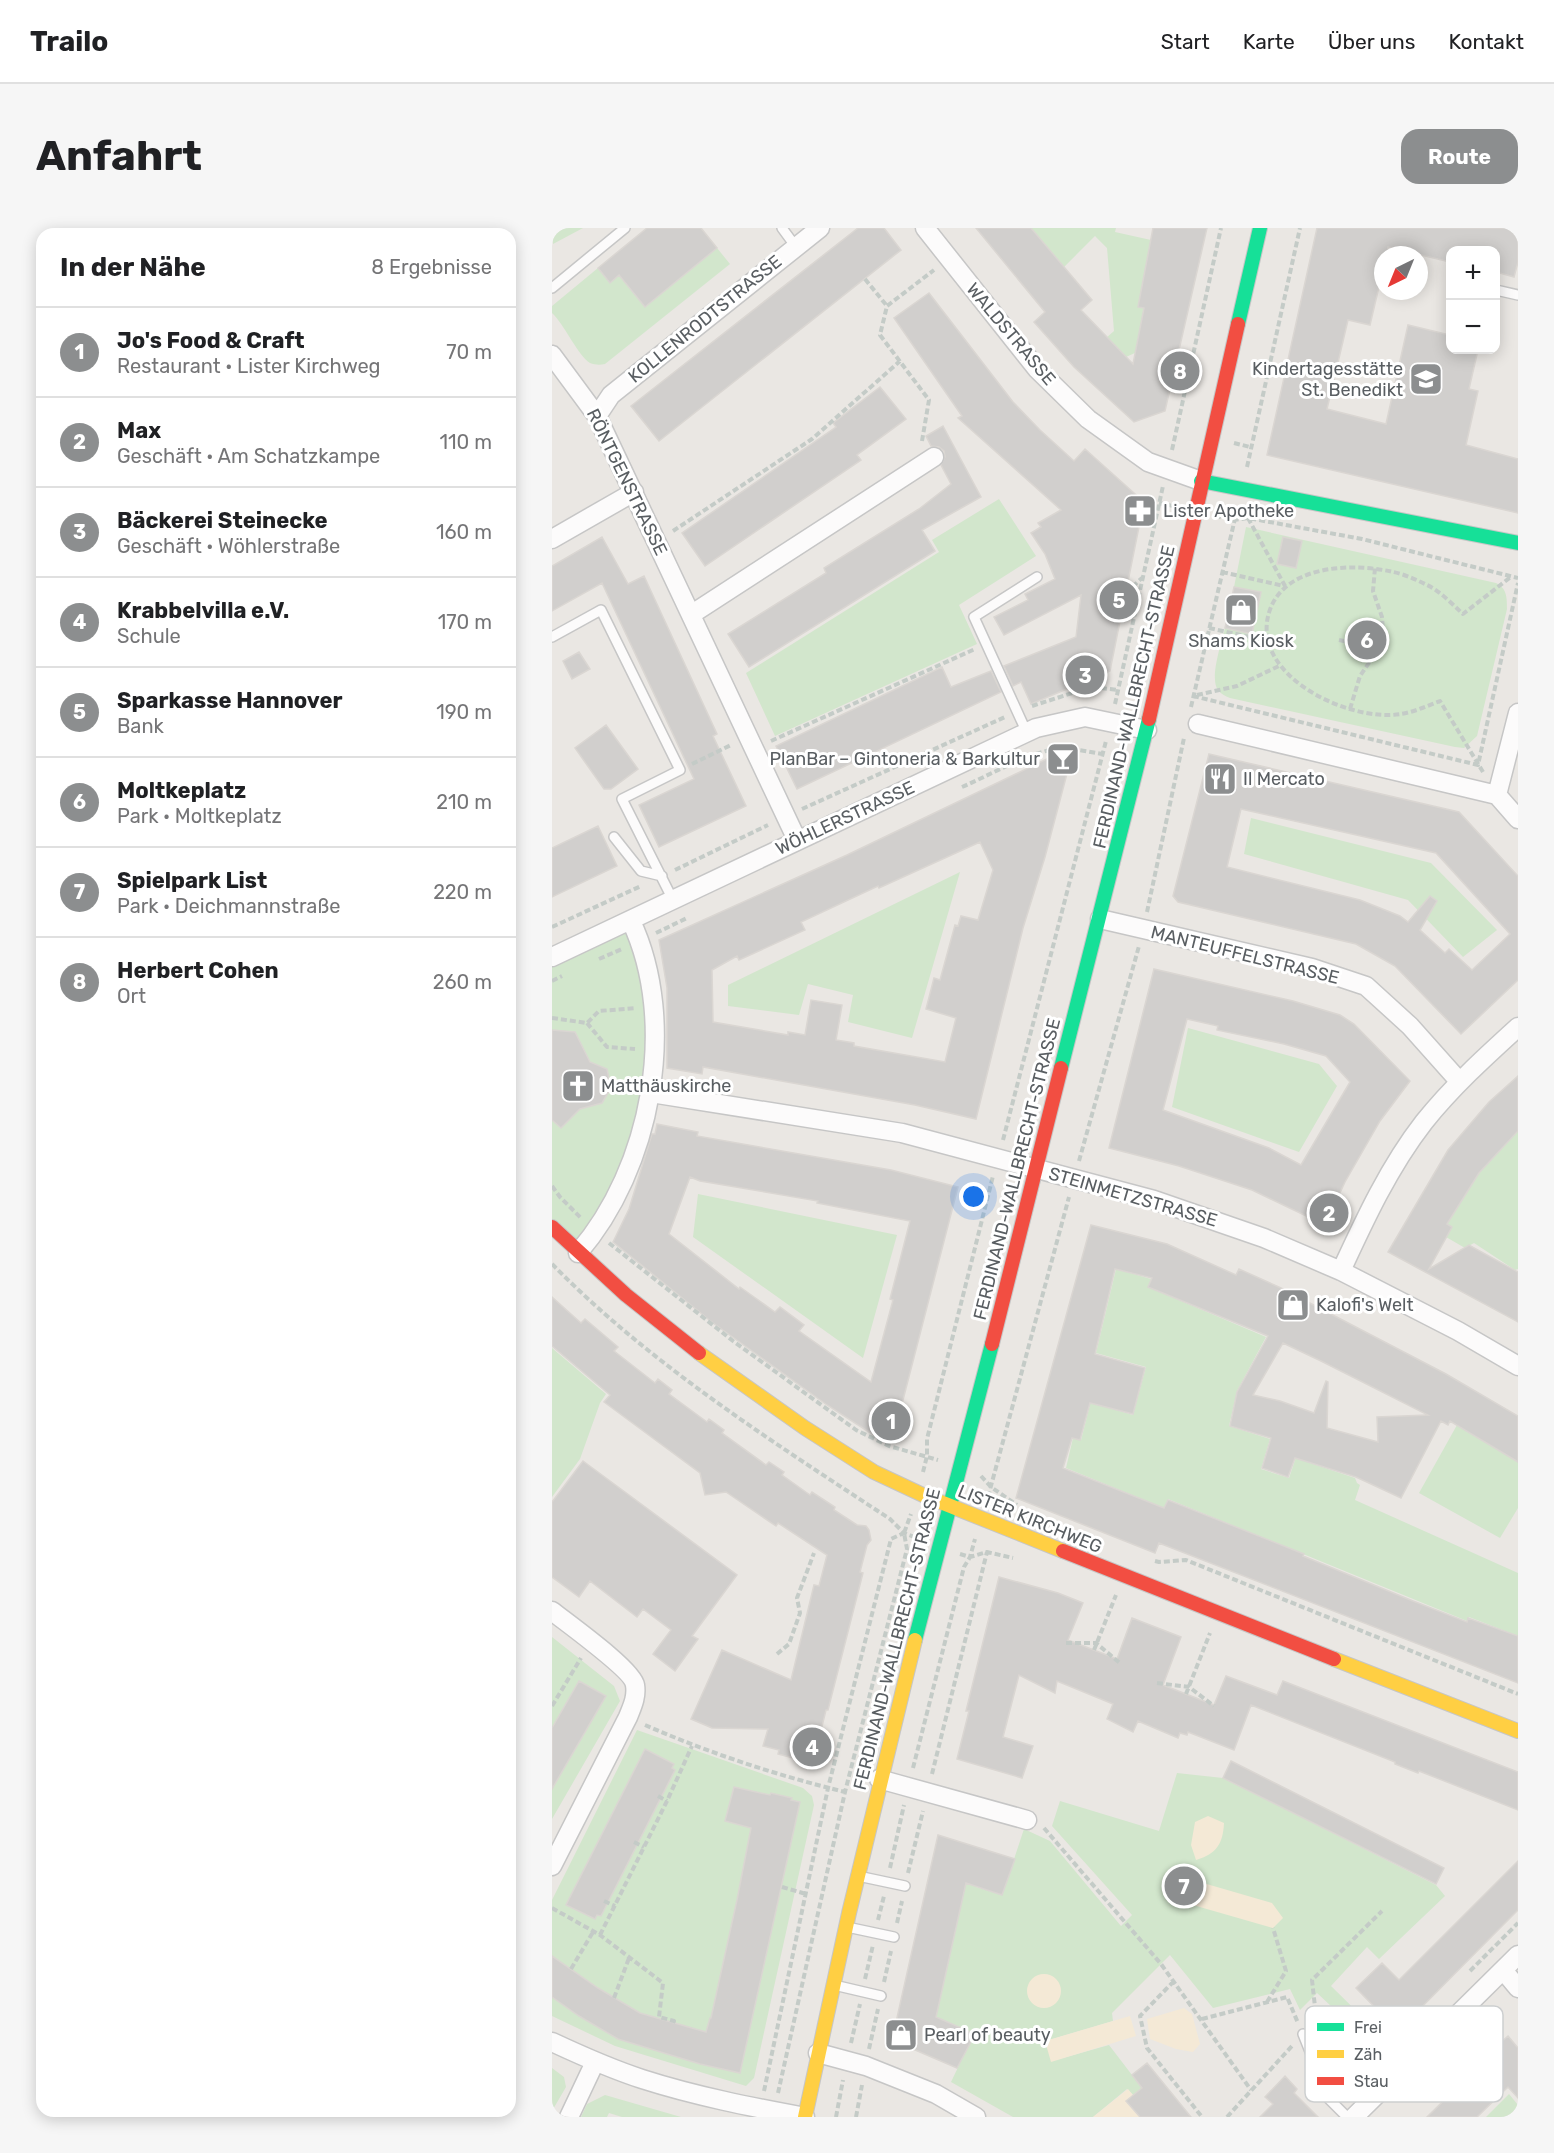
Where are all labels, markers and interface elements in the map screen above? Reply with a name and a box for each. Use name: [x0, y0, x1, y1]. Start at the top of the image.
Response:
text: Trailo: [30, 25, 108, 58]
text: Start: [1161, 29, 1210, 54]
text: Karte: [1243, 29, 1295, 54]
text: Über uns: [1328, 29, 1416, 54]
text: Kontakt: [1449, 29, 1524, 54]
button: Route: [1401, 129, 1518, 184]
text: Anfahrt: [36, 131, 202, 181]
north arrow: [1374, 246, 1428, 300]
map controls: [1446, 246, 1500, 354]
button: +: [1446, 246, 1500, 300]
street label: KOLLENRODTSTRASSE: [624, 250, 786, 388]
text: In der Nähe: [60, 252, 206, 283]
text: 8 Ergebnisse: [371, 255, 492, 279]
street label: WALDSTRASSE: [962, 278, 1060, 390]
button: −: [1446, 300, 1500, 354]
text: Jo's Food & Craft: [117, 327, 304, 354]
text: 1: [75, 340, 84, 364]
text: 70 m: [446, 340, 492, 364]
pin: 8: [1160, 348, 1200, 394]
text: Restaurant · Lister Kirchweg: [117, 354, 381, 378]
place label: Kindertagesstätte St. Benedikt: [1252, 358, 1403, 401]
school or university icon: Kindertagesstätte St. Benedikt: [1408, 361, 1444, 397]
street label: RÖNTGENSTRASSE: [582, 405, 672, 559]
text: Max: [117, 417, 161, 444]
text: 2: [73, 430, 86, 454]
text: 110 m: [440, 430, 492, 454]
text: Geschäft · Am Schatzkampe: [117, 444, 380, 468]
pharmacy icon: Lister Apotheke: [1122, 493, 1158, 529]
place label: Lister Apotheke: [1163, 500, 1294, 522]
text: Bäckerei Steinecke: [117, 507, 328, 534]
text: 3: [73, 520, 86, 544]
text: 160 m: [436, 520, 492, 544]
text: Geschäft · Wöhlerstraße: [117, 534, 340, 558]
street label: FERDINAND-WALLBRECHT-STRASSE: [1088, 543, 1180, 851]
pin: 5: [1100, 578, 1138, 622]
shop icon: Shams Kiosk: [1223, 592, 1259, 628]
text: Krabbelvilla e.V.: [117, 597, 289, 624]
text: 4: [73, 610, 86, 634]
text: 170 m: [438, 610, 492, 634]
pin: 6: [1348, 618, 1386, 662]
text: Schule: [117, 624, 181, 648]
place label: Shams Kiosk: [1188, 630, 1295, 652]
pin: 3: [1066, 652, 1104, 698]
text: Sparkasse Hannover: [117, 687, 343, 714]
text: 5: [73, 700, 86, 724]
text: 190 m: [436, 700, 492, 724]
text: Bank: [117, 714, 164, 738]
bar icon: PlanBar – Gintoneria & Barkultur: [1045, 741, 1081, 777]
place label: PlanBar – Gintoneria & Barkultur: [769, 748, 1040, 770]
restaurant icon: Il Mercato: [1202, 761, 1238, 797]
place label: Il Mercato: [1243, 768, 1325, 790]
street label: WÖHLERSTRASSE: [772, 776, 918, 860]
text: Moltkeplatz: [117, 777, 246, 804]
text: 6: [73, 790, 86, 814]
text: 210 m: [436, 790, 492, 814]
text: Park · Moltkeplatz: [117, 804, 282, 828]
text: Spielpark List: [117, 867, 267, 894]
text: 7: [74, 880, 85, 904]
text: 220 m: [433, 880, 492, 904]
text: Park · Deichmannstraße: [117, 894, 340, 918]
street label: MANTEUFFELSTRASSE: [1149, 921, 1341, 989]
text: Herbert Cohen: [117, 957, 279, 984]
text: 8: [73, 970, 86, 994]
text: 260 m: [433, 970, 492, 994]
text: Ort: [117, 984, 146, 1008]
street label: FERDINAND-WALLBRECHT-STRASSE: [969, 1016, 1065, 1322]
church icon: Matthäuskirche: [560, 1068, 596, 1104]
place label: Matthäuskirche: [601, 1075, 731, 1097]
street label: STEINMETZSTRASSE: [1046, 1162, 1220, 1232]
your location: [959, 1182, 988, 1211]
pin: 2: [1310, 1190, 1348, 1236]
shop icon: Kalofi's Welt: [1275, 1287, 1311, 1323]
place label: Kalofi's Welt: [1316, 1294, 1413, 1316]
pin: 1: [872, 1398, 910, 1444]
street label: LISTER KIRCHWEG: [955, 1480, 1105, 1558]
street label: FERDINAND-WALLBRECHT-STRASSE: [849, 1486, 945, 1792]
pin: 4: [792, 1724, 832, 1769]
pin: 7: [1164, 1864, 1204, 1908]
legend: [1305, 2006, 1503, 2102]
shop icon: Pearl of beauty: [883, 2017, 919, 2053]
text: Frei: [1354, 2018, 1382, 2037]
place label: Pearl of beauty: [924, 2024, 1051, 2046]
text: Zäh: [1354, 2045, 1382, 2064]
text: Stau: [1354, 2072, 1389, 2091]

